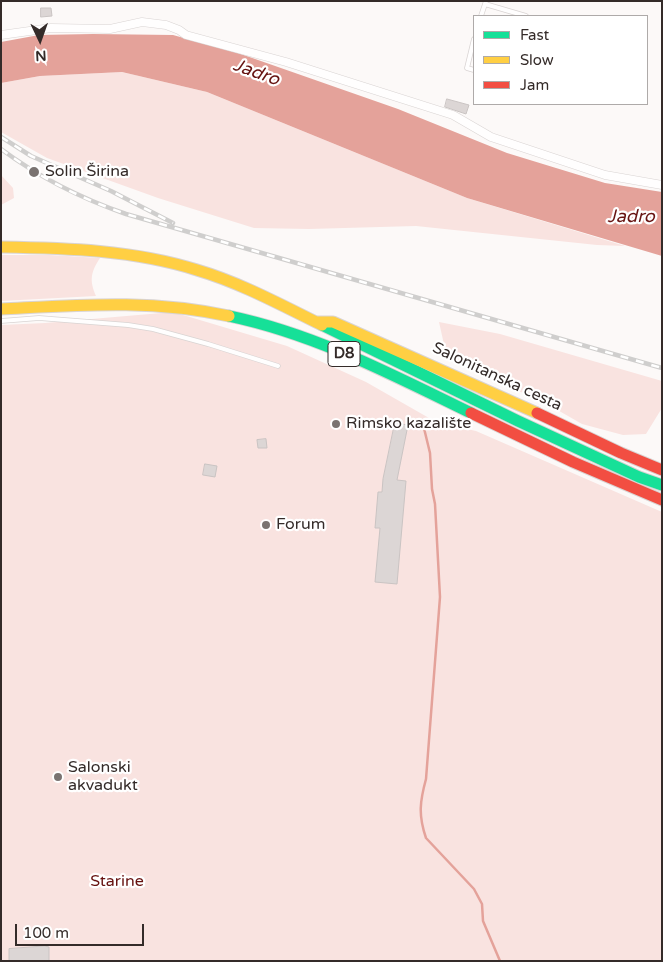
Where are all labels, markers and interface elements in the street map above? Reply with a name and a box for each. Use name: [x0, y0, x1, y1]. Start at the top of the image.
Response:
north arrow: [15, 15, 65, 65]
legend: [473, 15, 648, 105]
text: Fast: [520, 26, 549, 44]
text: N: [35, 47, 47, 64]
text: Slow: [520, 51, 554, 69]
water label: Jadro: [230, 55, 282, 91]
text: Jam: [520, 76, 549, 94]
place label: Solin Širina: [45, 162, 129, 182]
marker: Solin Širina: [27, 165, 41, 179]
water label: Jadro: [607, 206, 655, 228]
street label: Salonitanska cesta: [429, 339, 565, 415]
road number: D8: [328, 342, 360, 366]
place label: Rimsko kazalište: [346, 414, 471, 434]
marker: Rimsko kazalište: [330, 418, 342, 430]
place label: Forum: [276, 515, 325, 535]
marker: Forum: [260, 519, 272, 531]
place label: Salonski akvadukt: [68, 758, 138, 796]
marker: Salonski akvadukt: [52, 771, 64, 783]
park label: Starine: [90, 872, 144, 892]
scale bar: [18, 914, 146, 946]
text: 100 m: [23, 924, 69, 942]

